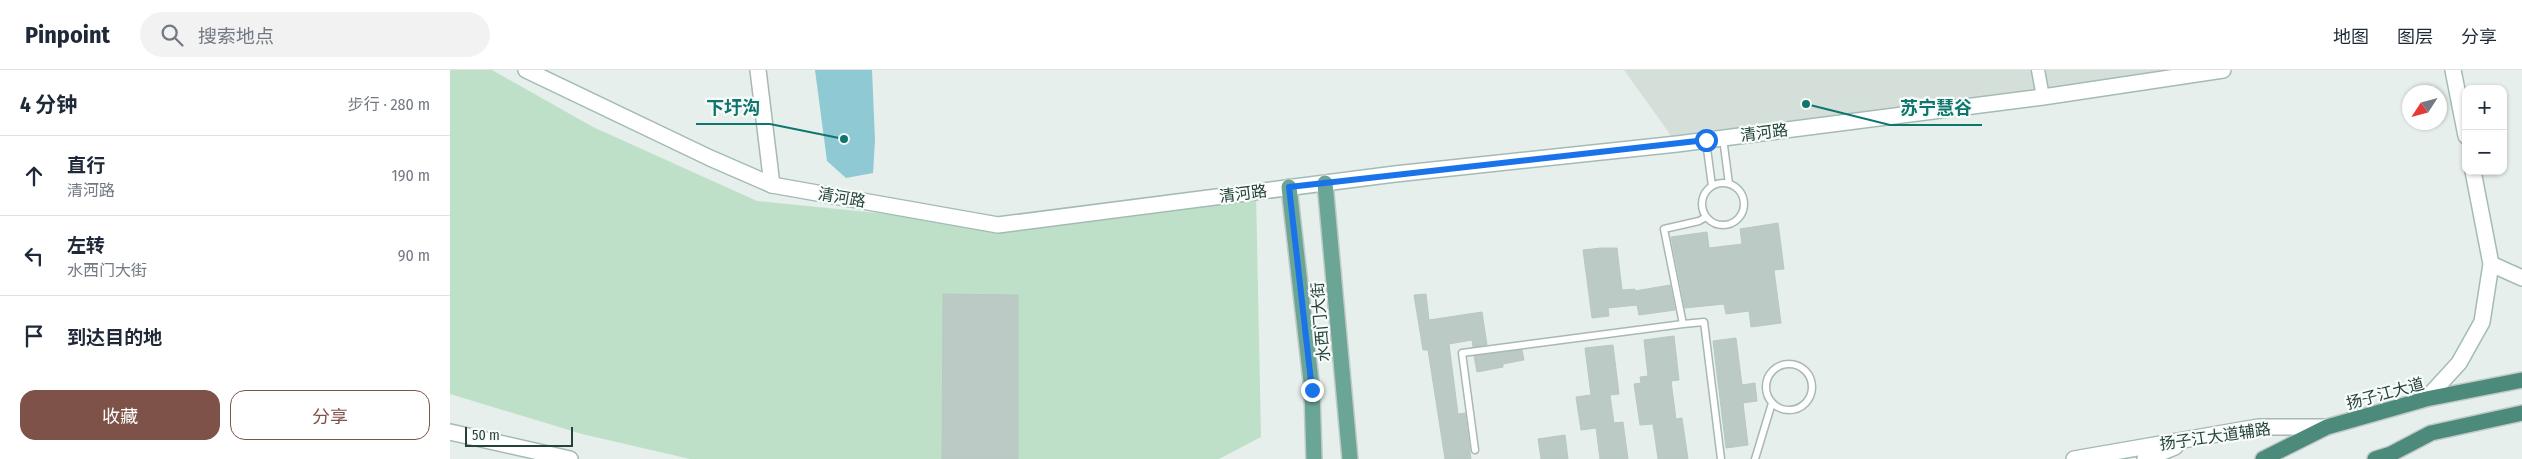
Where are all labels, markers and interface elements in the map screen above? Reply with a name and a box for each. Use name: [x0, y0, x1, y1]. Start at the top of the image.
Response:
search box: [140, 12, 490, 57]
text: Pinpoint: [25, 21, 110, 49]
icon: search: [158, 21, 186, 49]
text: 搜索地点: [198, 25, 274, 48]
text: 地图: [2333, 26, 2369, 48]
text: 图层: [2397, 26, 2433, 48]
text: 分享: [2461, 26, 2497, 48]
north arrow: [2402, 85, 2447, 130]
map controls: [2462, 85, 2507, 175]
button: +: [2462, 85, 2507, 130]
callout: 下圩沟: [696, 91, 770, 124]
text: 4 分钟: [20, 92, 77, 118]
callout: 苏宁慧谷: [1890, 92, 1982, 125]
text: 步行 · 280 m: [348, 95, 430, 114]
text: 下圩沟: [706, 97, 760, 119]
text: 苏宁慧谷: [1900, 97, 1972, 119]
street label: 清河路: [1739, 120, 1789, 145]
route start: [1695, 129, 1718, 152]
button: −: [2462, 130, 2507, 175]
text: 直行: [67, 154, 105, 177]
icon: ahead: [20, 162, 48, 190]
text: 190 m: [392, 166, 430, 185]
text: 清河路: [67, 181, 115, 200]
street label: 清河路: [1218, 181, 1268, 206]
street label: 清河路: [817, 184, 867, 211]
text: 左转: [67, 234, 105, 257]
icon: left: [20, 242, 48, 270]
text: 90 m: [398, 246, 430, 265]
text: 水西门大街: [67, 261, 147, 280]
street label: 水西门大街: [1308, 281, 1333, 363]
icon: arrive: [20, 322, 48, 350]
text: 到达目的地: [67, 326, 162, 349]
street label: 扬子江大道: [2344, 374, 2426, 413]
route end: [1301, 379, 1324, 402]
button: 收藏: [20, 390, 220, 440]
button: 分享: [230, 390, 430, 440]
street label: 扬子江大道辅路: [2158, 419, 2272, 454]
scale bar: [465, 424, 572, 447]
text: 50 m: [472, 427, 500, 444]

